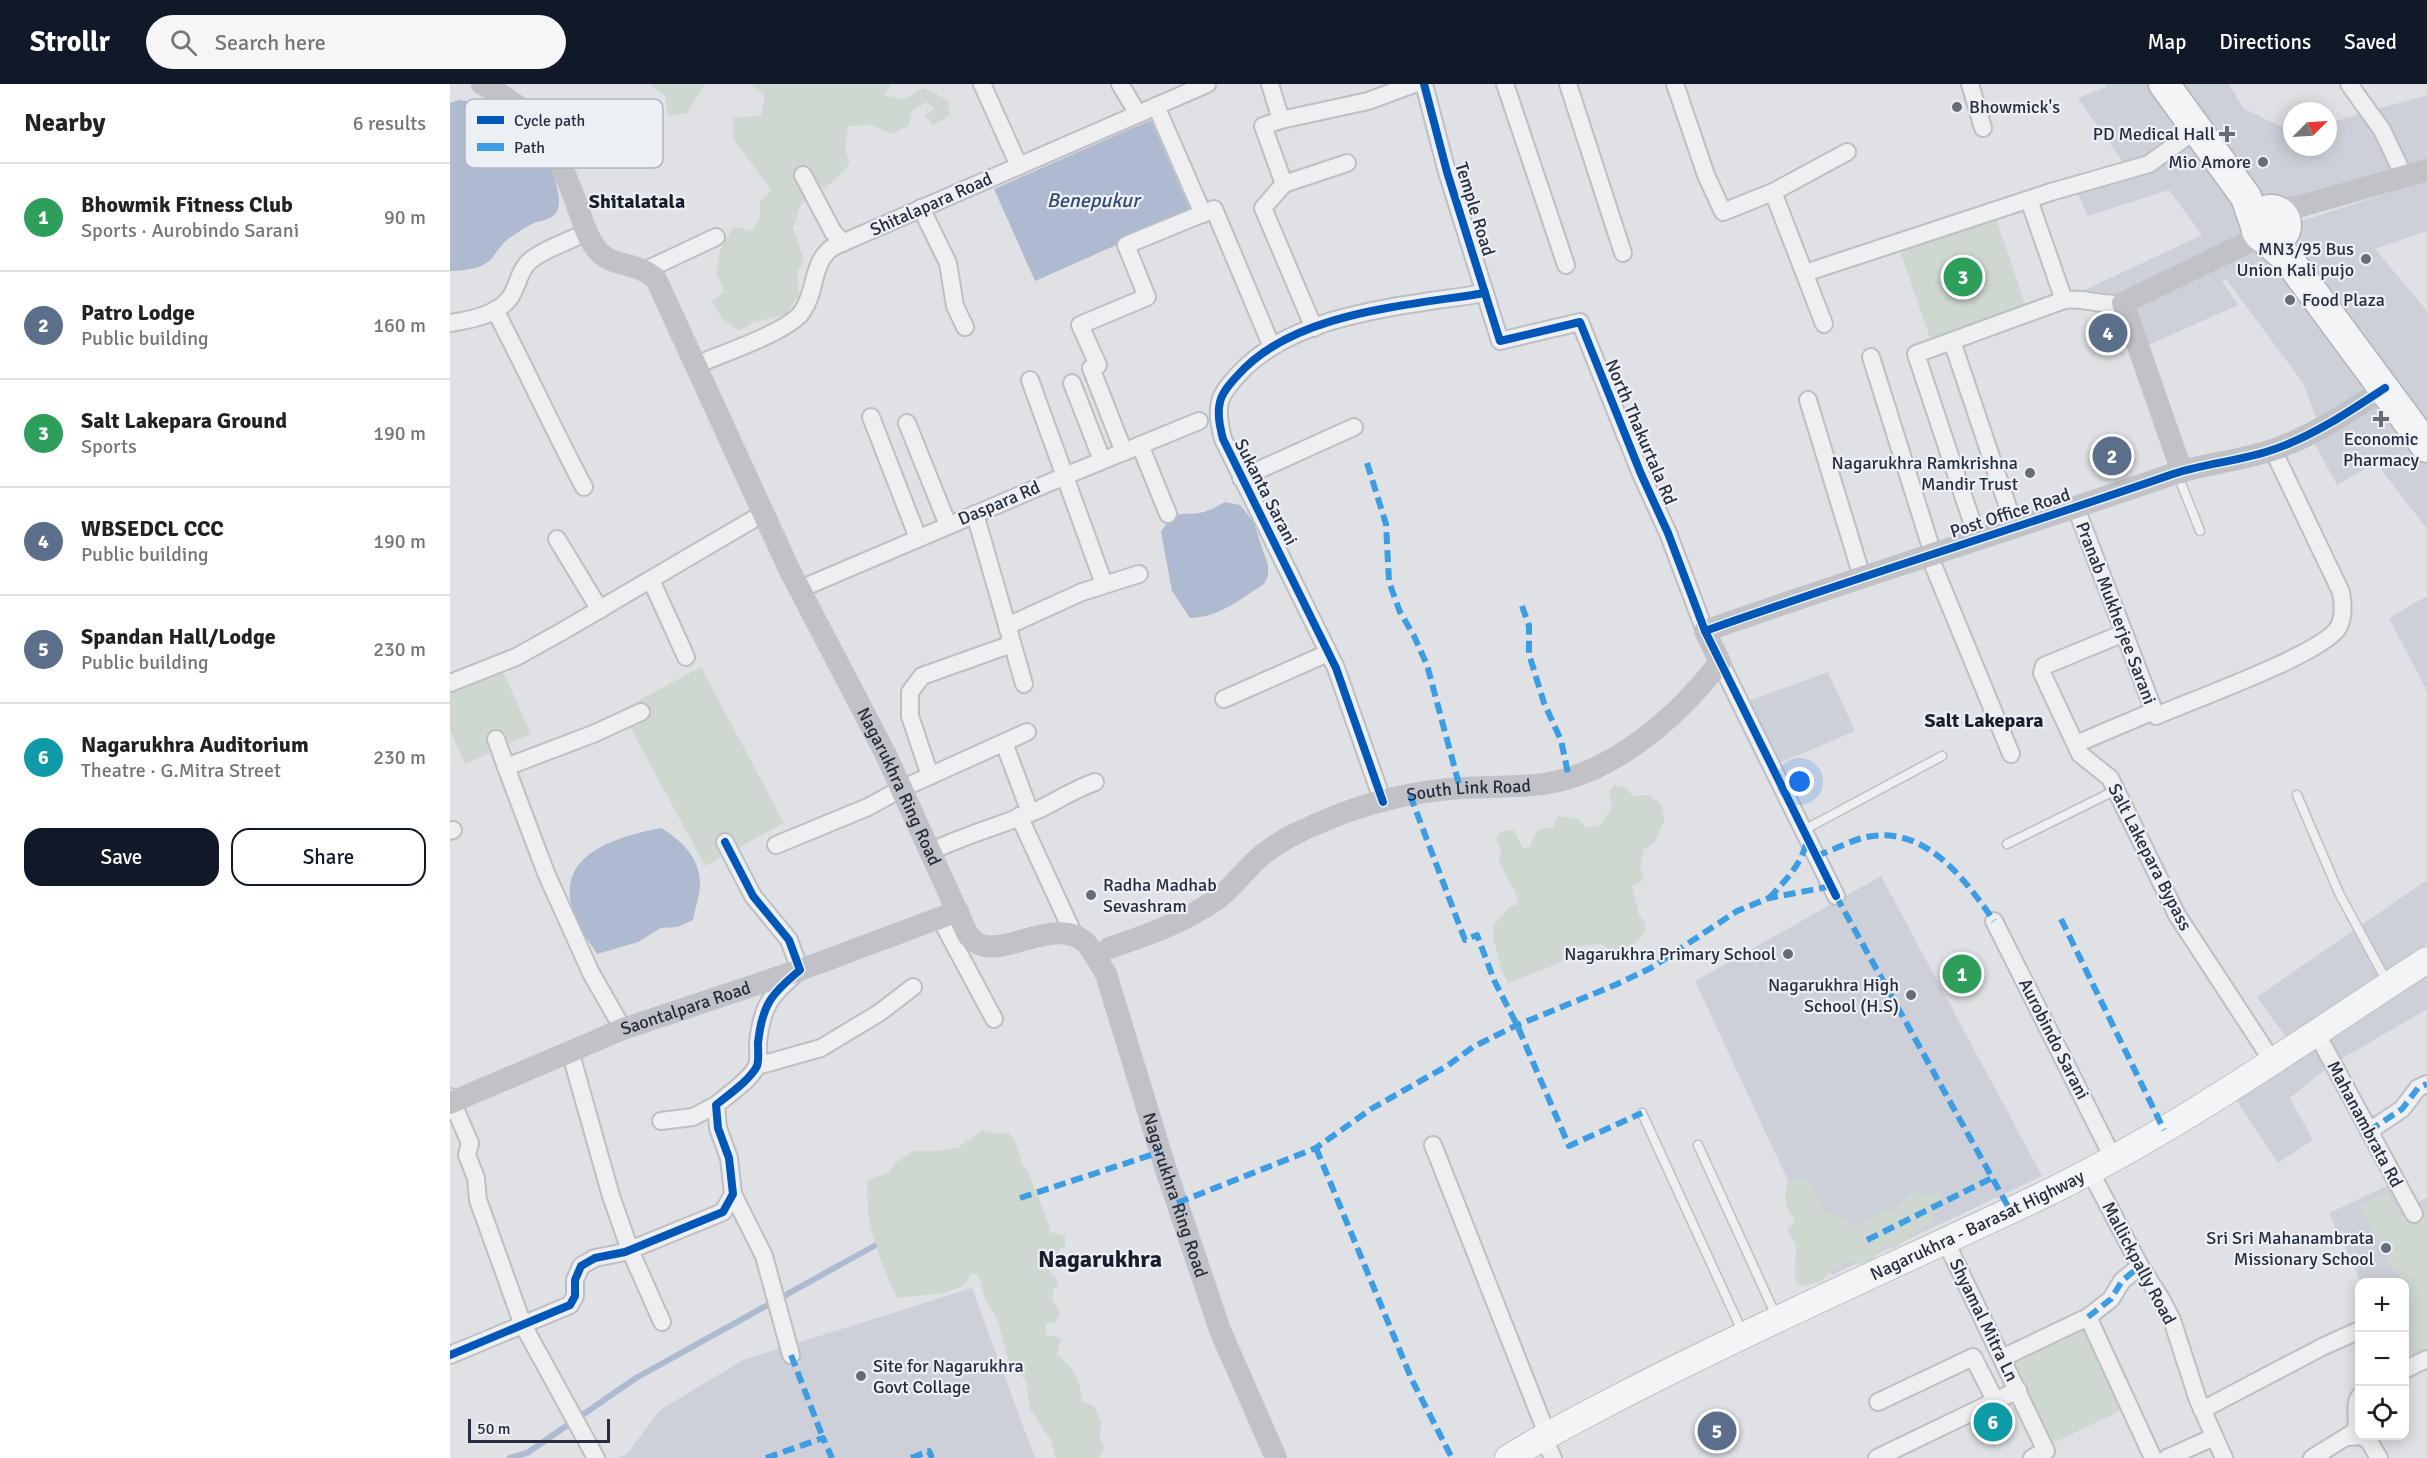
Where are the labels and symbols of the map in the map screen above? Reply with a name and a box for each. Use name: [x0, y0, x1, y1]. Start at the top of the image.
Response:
place label: Bhowmick's: [1969, 96, 2060, 118]
legend: [465, 99, 663, 168]
marker: Bhowmick's: [1950, 100, 1964, 114]
north arrow: [2283, 102, 2337, 156]
text: Cycle path: [514, 111, 585, 131]
place label: PD Medical Hall: [2093, 123, 2215, 145]
marker: PD Medical Hall: [2220, 127, 2234, 141]
text: Path: [514, 138, 545, 158]
place label: Mio Amore: [2168, 151, 2251, 173]
marker: Mio Amore: [2256, 155, 2270, 169]
street label: Temple Road: [1450, 159, 1500, 259]
street label: Shitalapara Road: [867, 167, 995, 241]
water label: Benepukur: [1047, 188, 1142, 213]
district label: Shitalatala: [589, 189, 685, 214]
place label: MN3/95 Bus Union Kali pujo: [2237, 238, 2354, 281]
marker: MN3/95 Bus Union Kali pujo: [2359, 252, 2373, 266]
pin: 3: [1944, 254, 1982, 300]
place label: Food Plaza: [2302, 289, 2385, 311]
marker: Food Plaza: [2283, 293, 2297, 307]
pin: 4: [2088, 310, 2128, 356]
street label: North Thakurtala Rd: [1600, 356, 1682, 508]
marker: Economic Pharmacy: [2374, 412, 2388, 426]
place label: Economic Pharmacy: [2343, 428, 2420, 471]
pin: 2: [2092, 434, 2132, 478]
street label: Sukanta Sarani: [1230, 435, 1302, 549]
place label: Nagarukhra Ramkrishna Mandir Trust: [1832, 452, 2018, 495]
marker: Nagarukhra Ramkrishna Mandir Trust: [2023, 466, 2037, 480]
street label: Daspara Rd: [955, 476, 1043, 530]
street label: Post Office Road: [1947, 483, 2073, 543]
street label: Pranab Mukherjee Sarani: [2071, 519, 2161, 707]
street label: Nagarukhra Ring Road: [852, 704, 946, 869]
district label: Salt Lakepara: [1924, 708, 2044, 733]
your location: [1785, 767, 1814, 796]
street label: South Link Road: [1405, 774, 1532, 806]
street label: Salt Lakepara Bypass: [2103, 780, 2197, 934]
place label: Radha Madhab Sevashram: [1103, 874, 1217, 917]
marker: Radha Madhab Sevashram: [1084, 888, 1098, 902]
place label: Nagarukhra Primary School: [1564, 943, 1776, 965]
marker: Nagarukhra Primary School: [1781, 947, 1795, 961]
pin: 1: [1942, 952, 1982, 996]
place label: Nagarukhra High School (H.S): [1768, 974, 1899, 1017]
street label: Aurobindo Sarani: [2014, 975, 2094, 1103]
street label: Saontalpara Road: [618, 976, 753, 1040]
marker: Nagarukhra High School (H.S): [1904, 988, 1918, 1002]
street label: Mahanambrata Rd: [2322, 1057, 2408, 1191]
street label: Nagarukhra Ring Road: [1138, 1110, 1212, 1280]
street label: Nagarukhra - Barasat Highway: [1867, 1165, 2089, 1285]
street label: Mallickpally Road: [2097, 1198, 2181, 1328]
place label: Sri Sri Mahanambrata Missionary School: [2206, 1227, 2374, 1270]
marker: Sri Sri Mahanambrata Missionary School: [2379, 1241, 2393, 1255]
district label: Nagarukhra: [1038, 1244, 1162, 1274]
street label: Shyamal Mitra Ln: [1945, 1255, 2023, 1385]
place label: Site for Nagarukhra Govt Collage: [873, 1355, 1024, 1398]
marker: Site for Nagarukhra Govt Collage: [854, 1369, 868, 1383]
pin: 6: [1974, 1400, 2012, 1444]
pin: 5: [1698, 1408, 1736, 1454]
scale bar: [468, 1416, 610, 1444]

